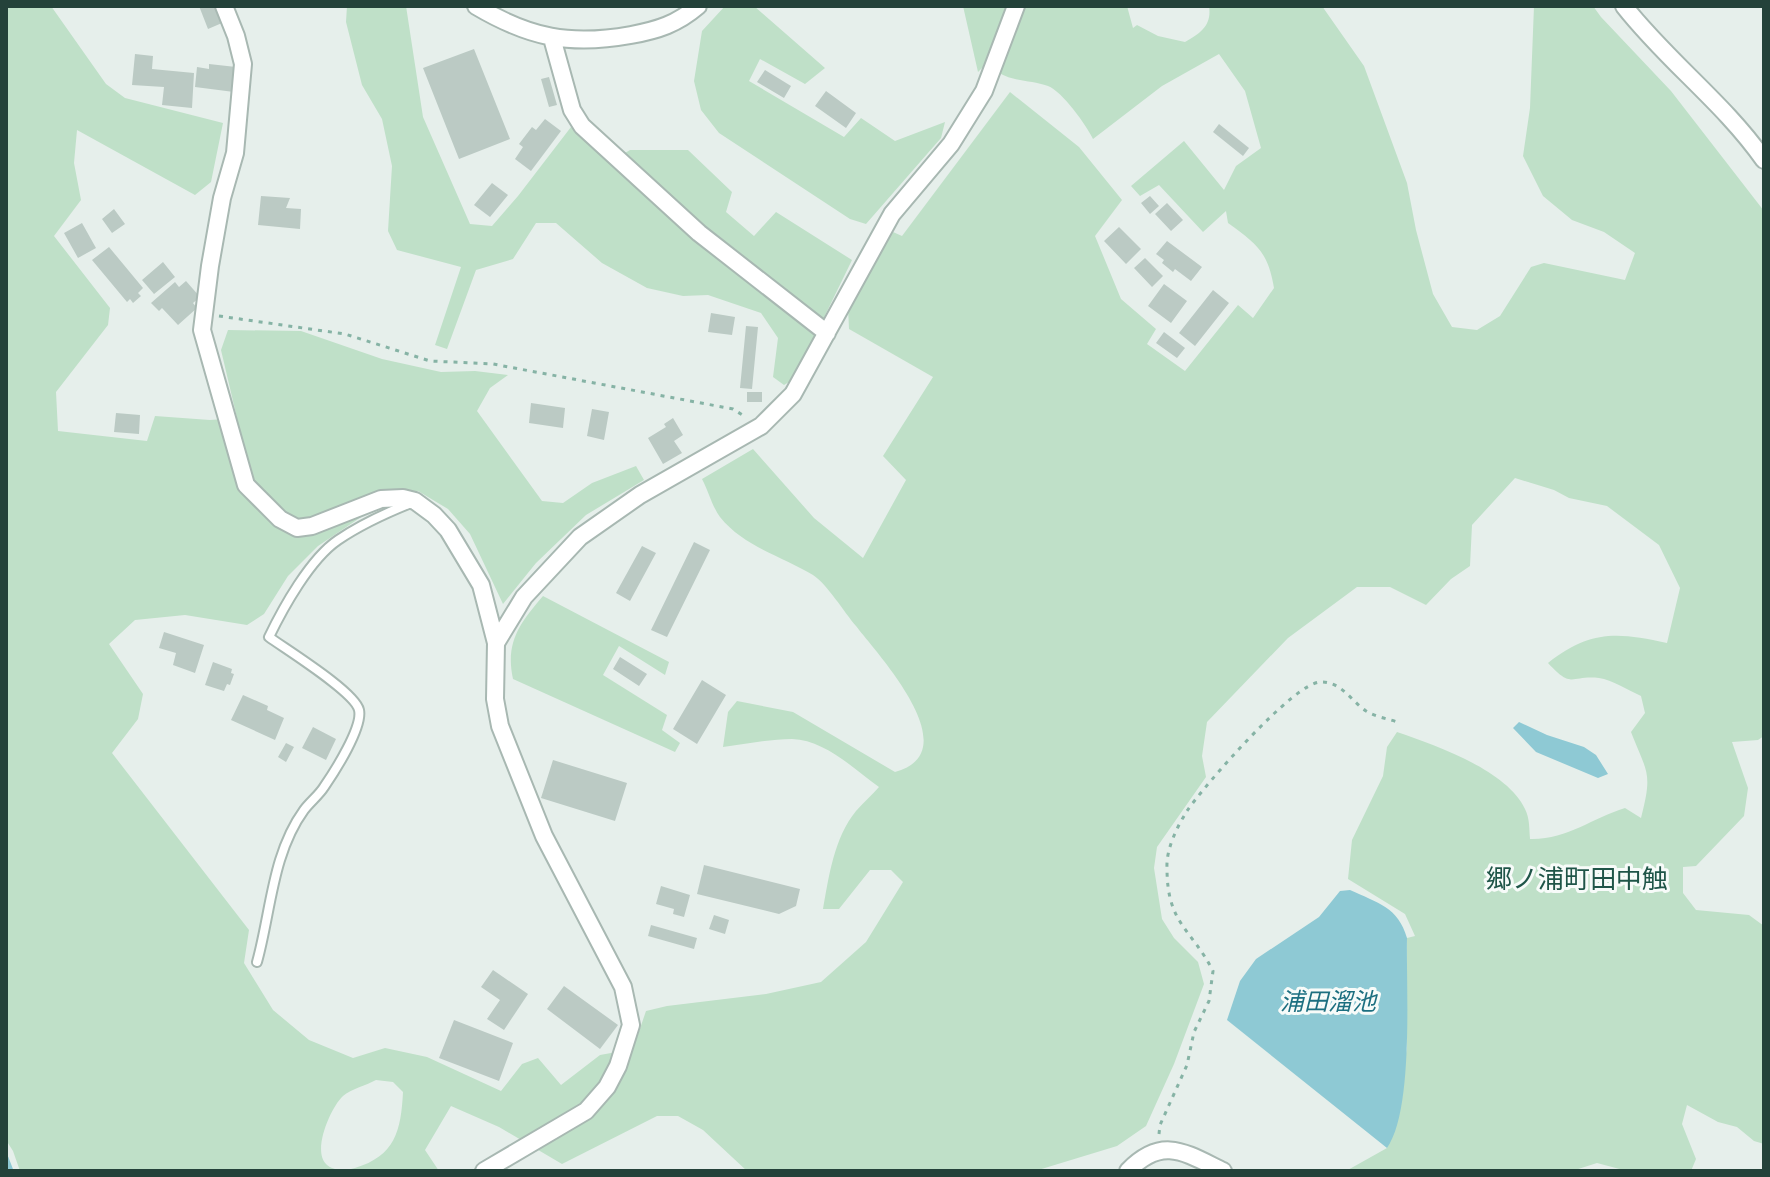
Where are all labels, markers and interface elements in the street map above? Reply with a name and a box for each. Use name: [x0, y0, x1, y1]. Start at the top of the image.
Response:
district label: 郷ノ浦町田中触: [1486, 864, 1668, 896]
water label: 浦田溜池: [1280, 987, 1378, 1017]

